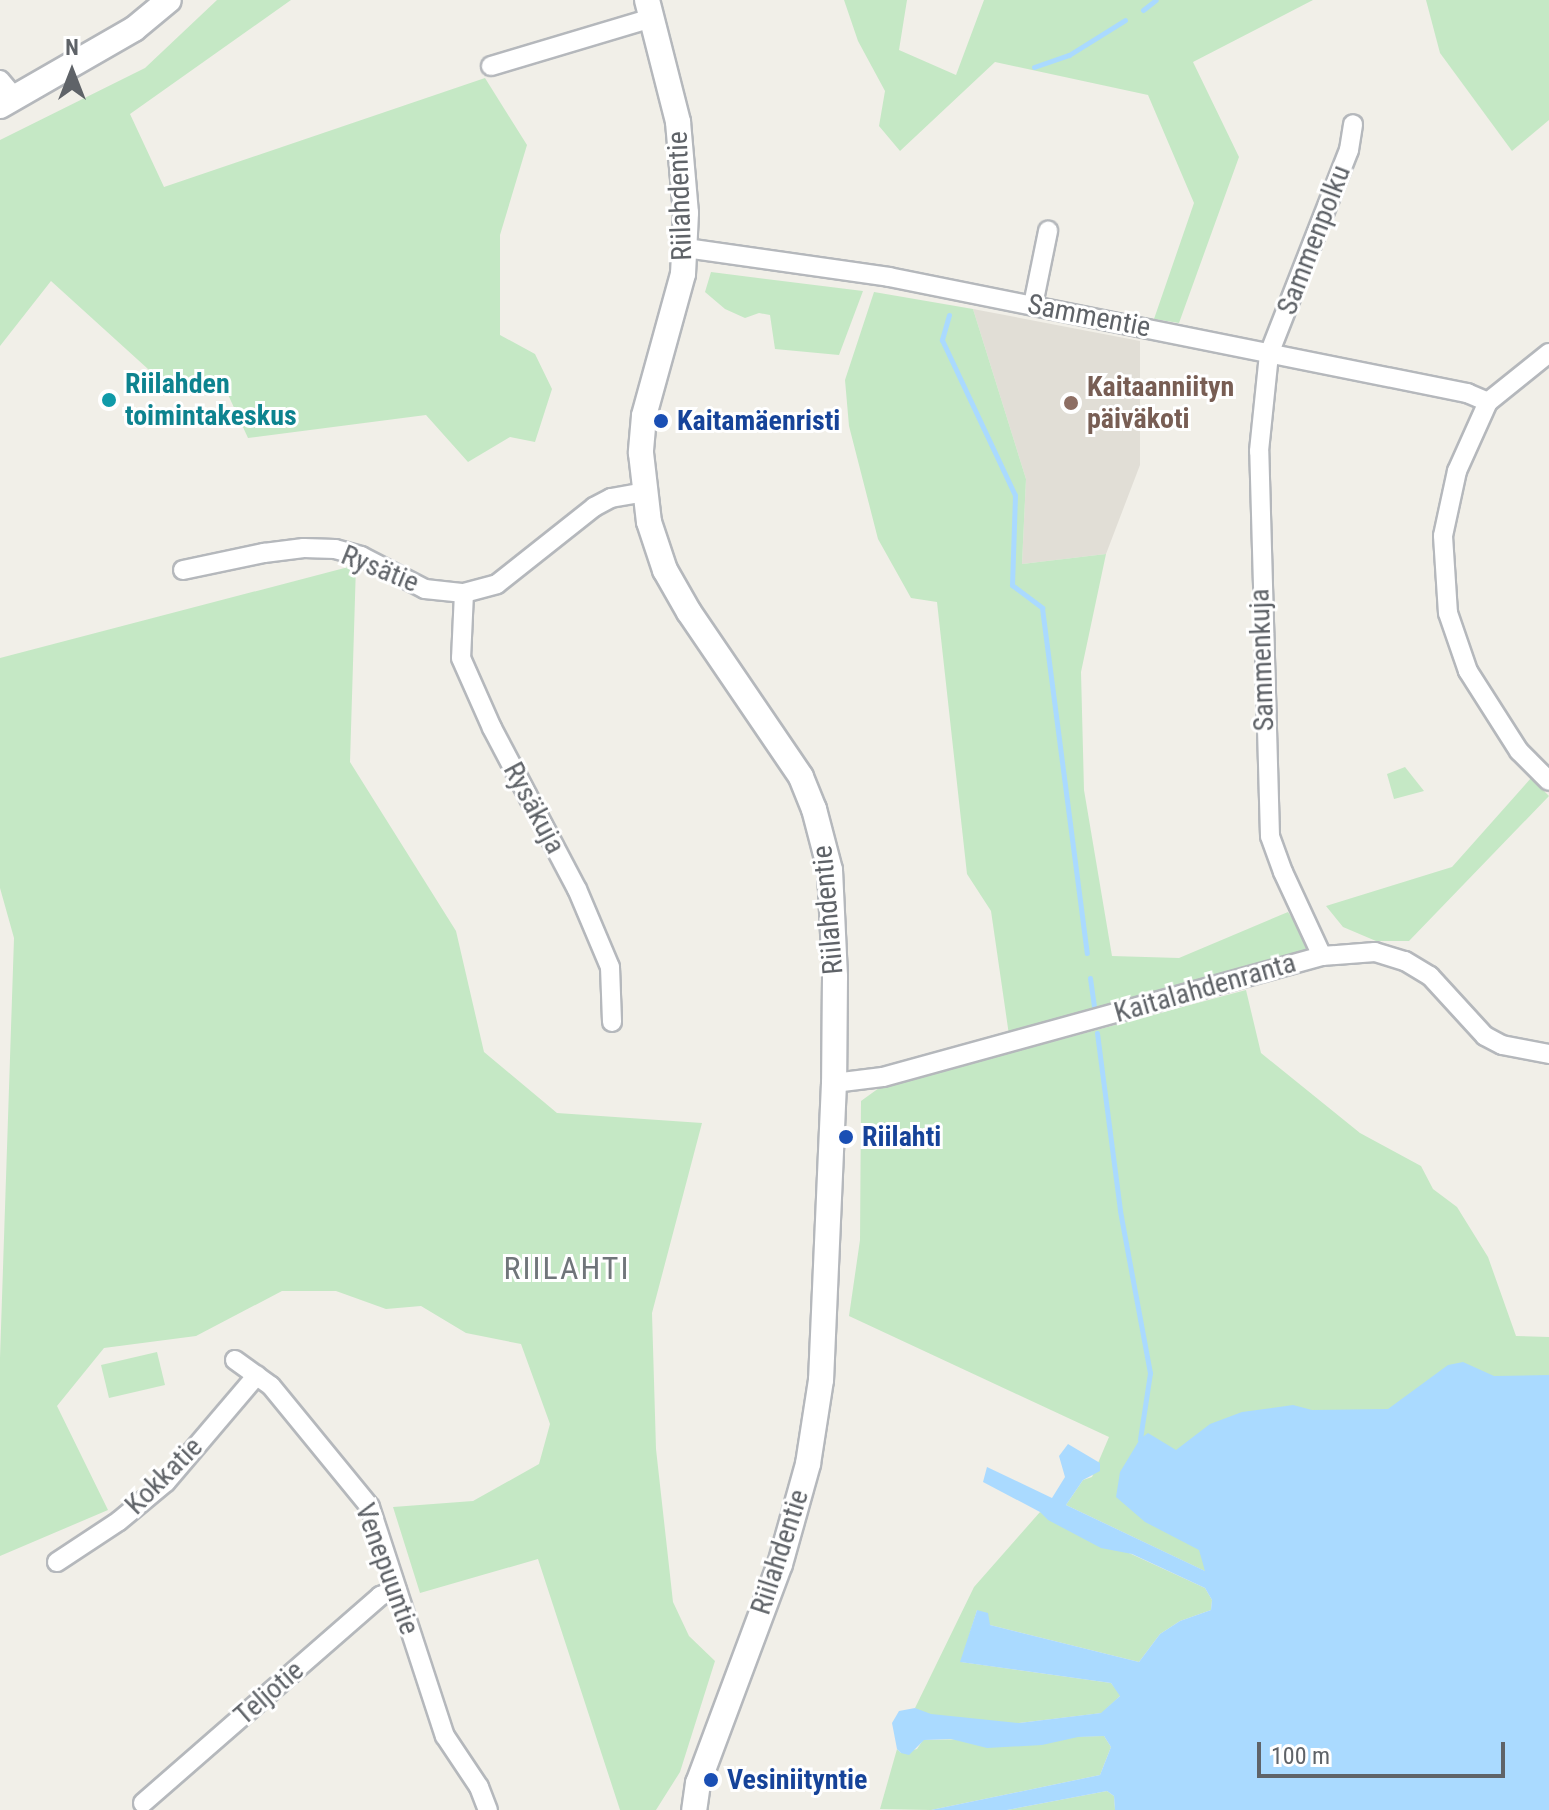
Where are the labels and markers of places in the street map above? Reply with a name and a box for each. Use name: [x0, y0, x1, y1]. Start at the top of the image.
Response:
place label: Riilahden toimintakeskus: [125, 367, 297, 433]
place label: Kaitaanniityn päiväkoti: [1087, 370, 1234, 436]
marker: Riilahden toimintakeskus: [100, 391, 118, 409]
marker: Kaitaanniityn päiväkoti: [1062, 394, 1080, 412]
place label: Kaitamäenristi: [677, 404, 840, 438]
marker: Kaitamäenristi: [652, 412, 670, 430]
place label: Riilahti: [862, 1120, 941, 1154]
marker: Riilahti: [837, 1128, 855, 1146]
place label: Vesiniityntie: [727, 1763, 868, 1797]
marker: Vesiniityntie: [702, 1771, 720, 1789]

